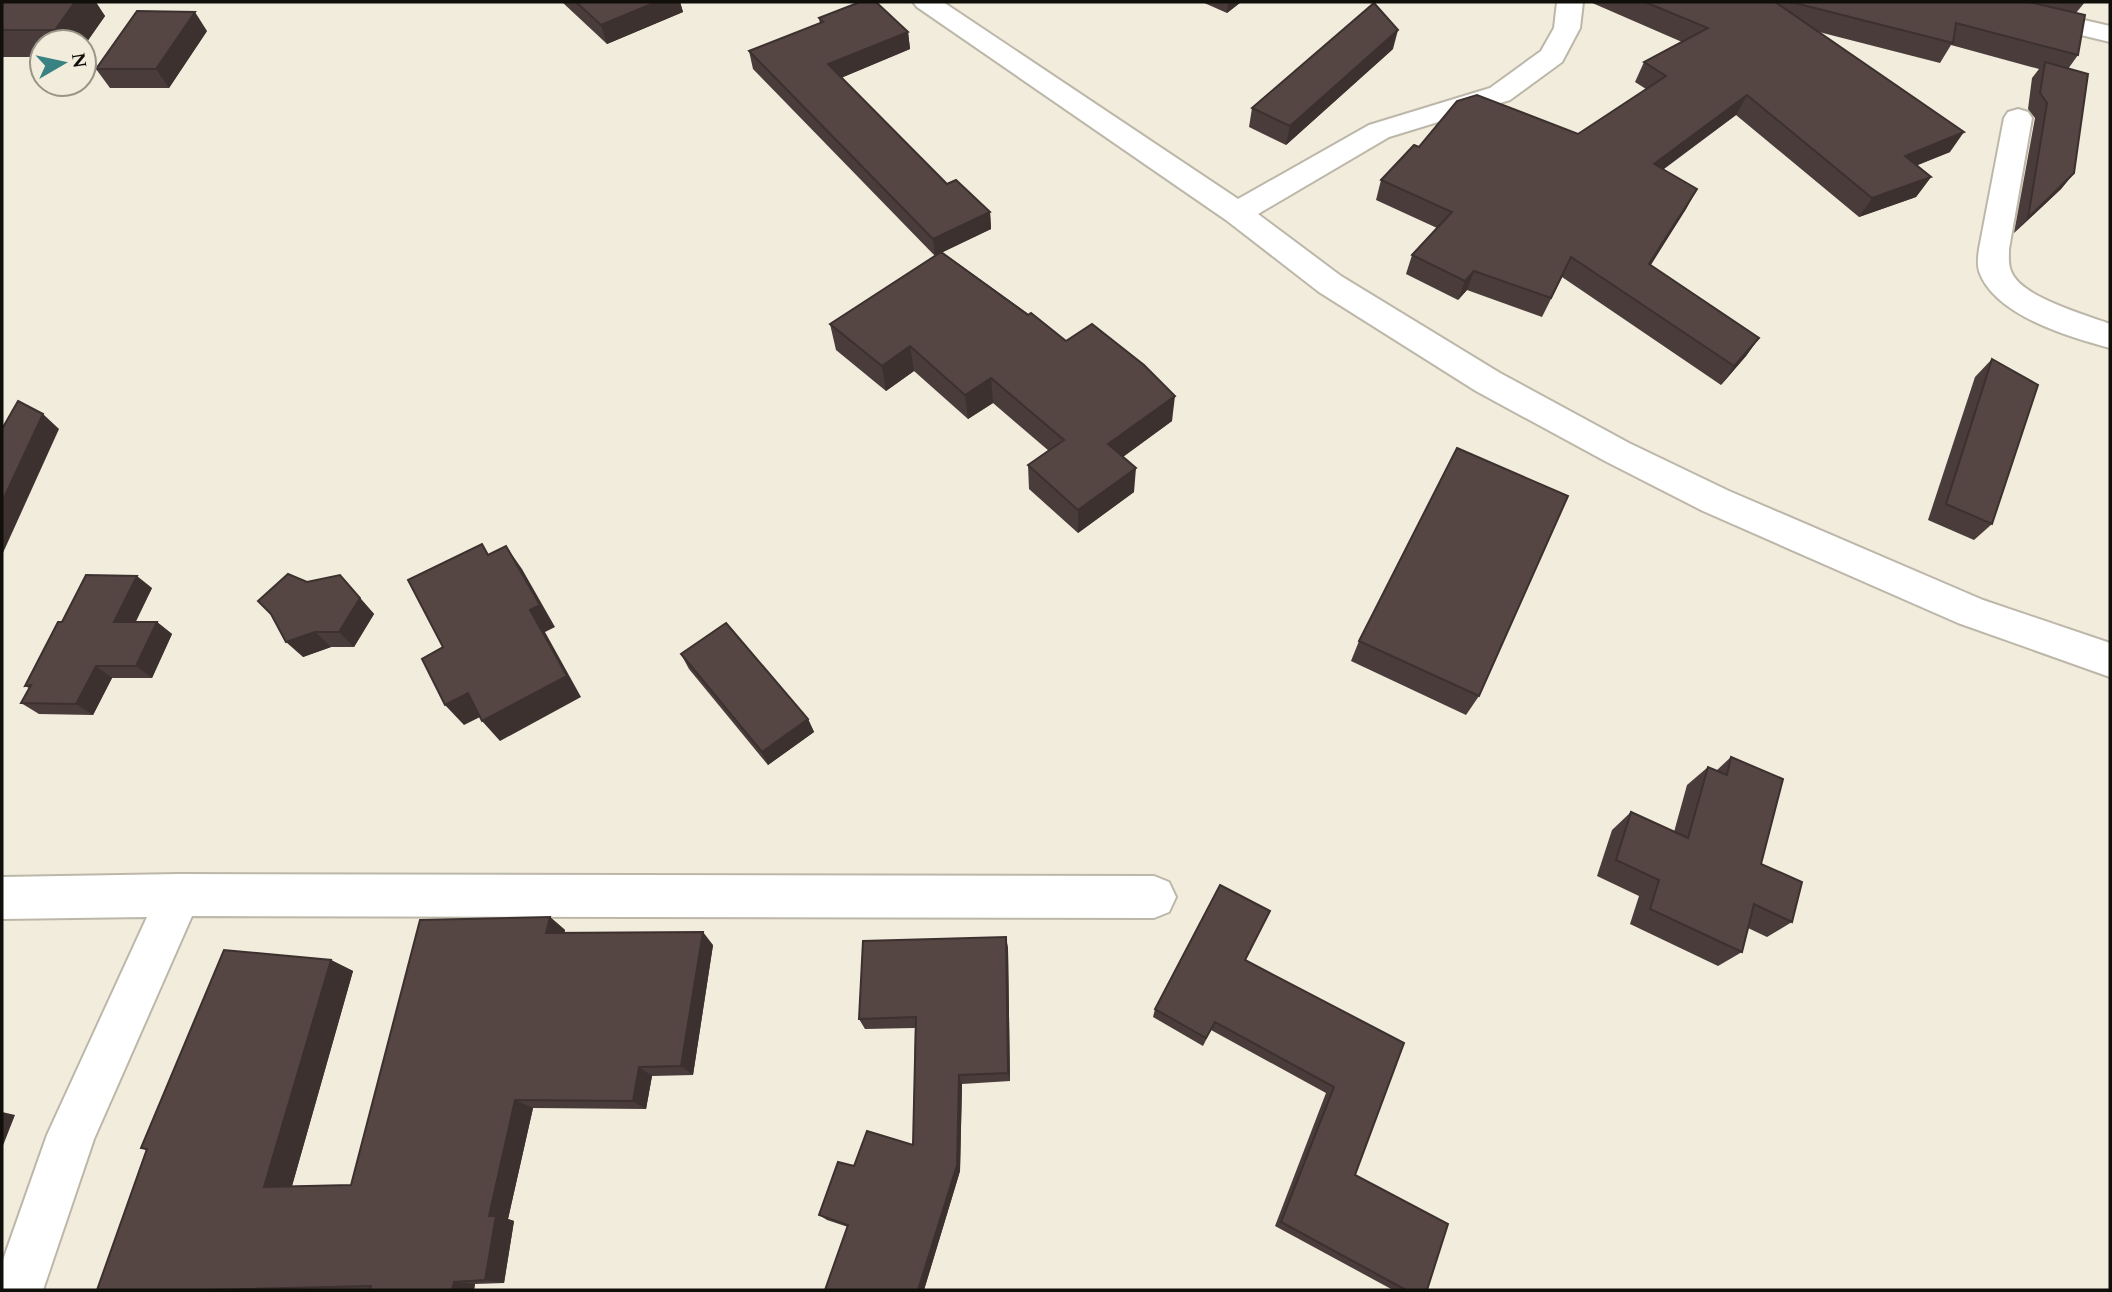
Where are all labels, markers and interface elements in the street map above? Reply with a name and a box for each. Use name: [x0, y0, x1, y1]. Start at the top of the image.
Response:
north arrow: [28, 28, 98, 98]
text: N: [63, 51, 94, 71]

